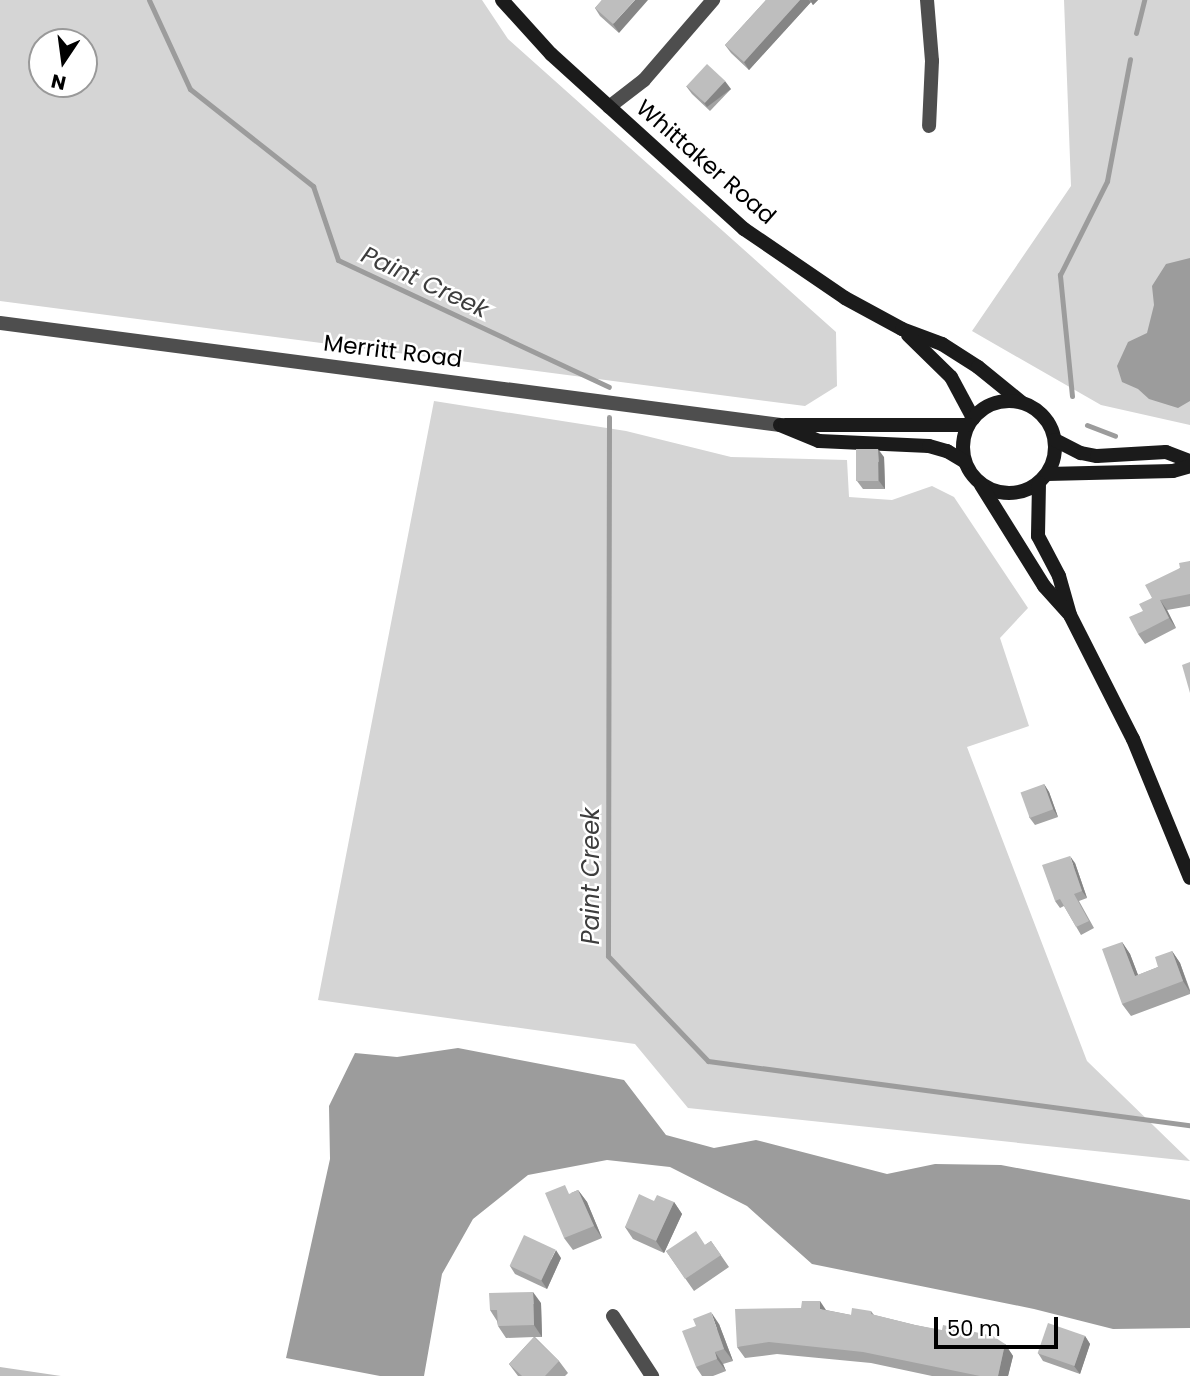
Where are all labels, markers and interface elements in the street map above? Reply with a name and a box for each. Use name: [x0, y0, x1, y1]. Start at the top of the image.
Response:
north arrow: [28, 28, 98, 98]
text: N: [49, 67, 69, 97]
street label: Whittaker Road: [631, 94, 781, 230]
water label: Paint Creek: [357, 240, 493, 324]
street label: Merritt Road: [322, 329, 464, 373]
water label: Paint Creek: [577, 808, 605, 944]
scale bar: [938, 1302, 1062, 1346]
text: 50 m: [947, 1314, 1001, 1343]

